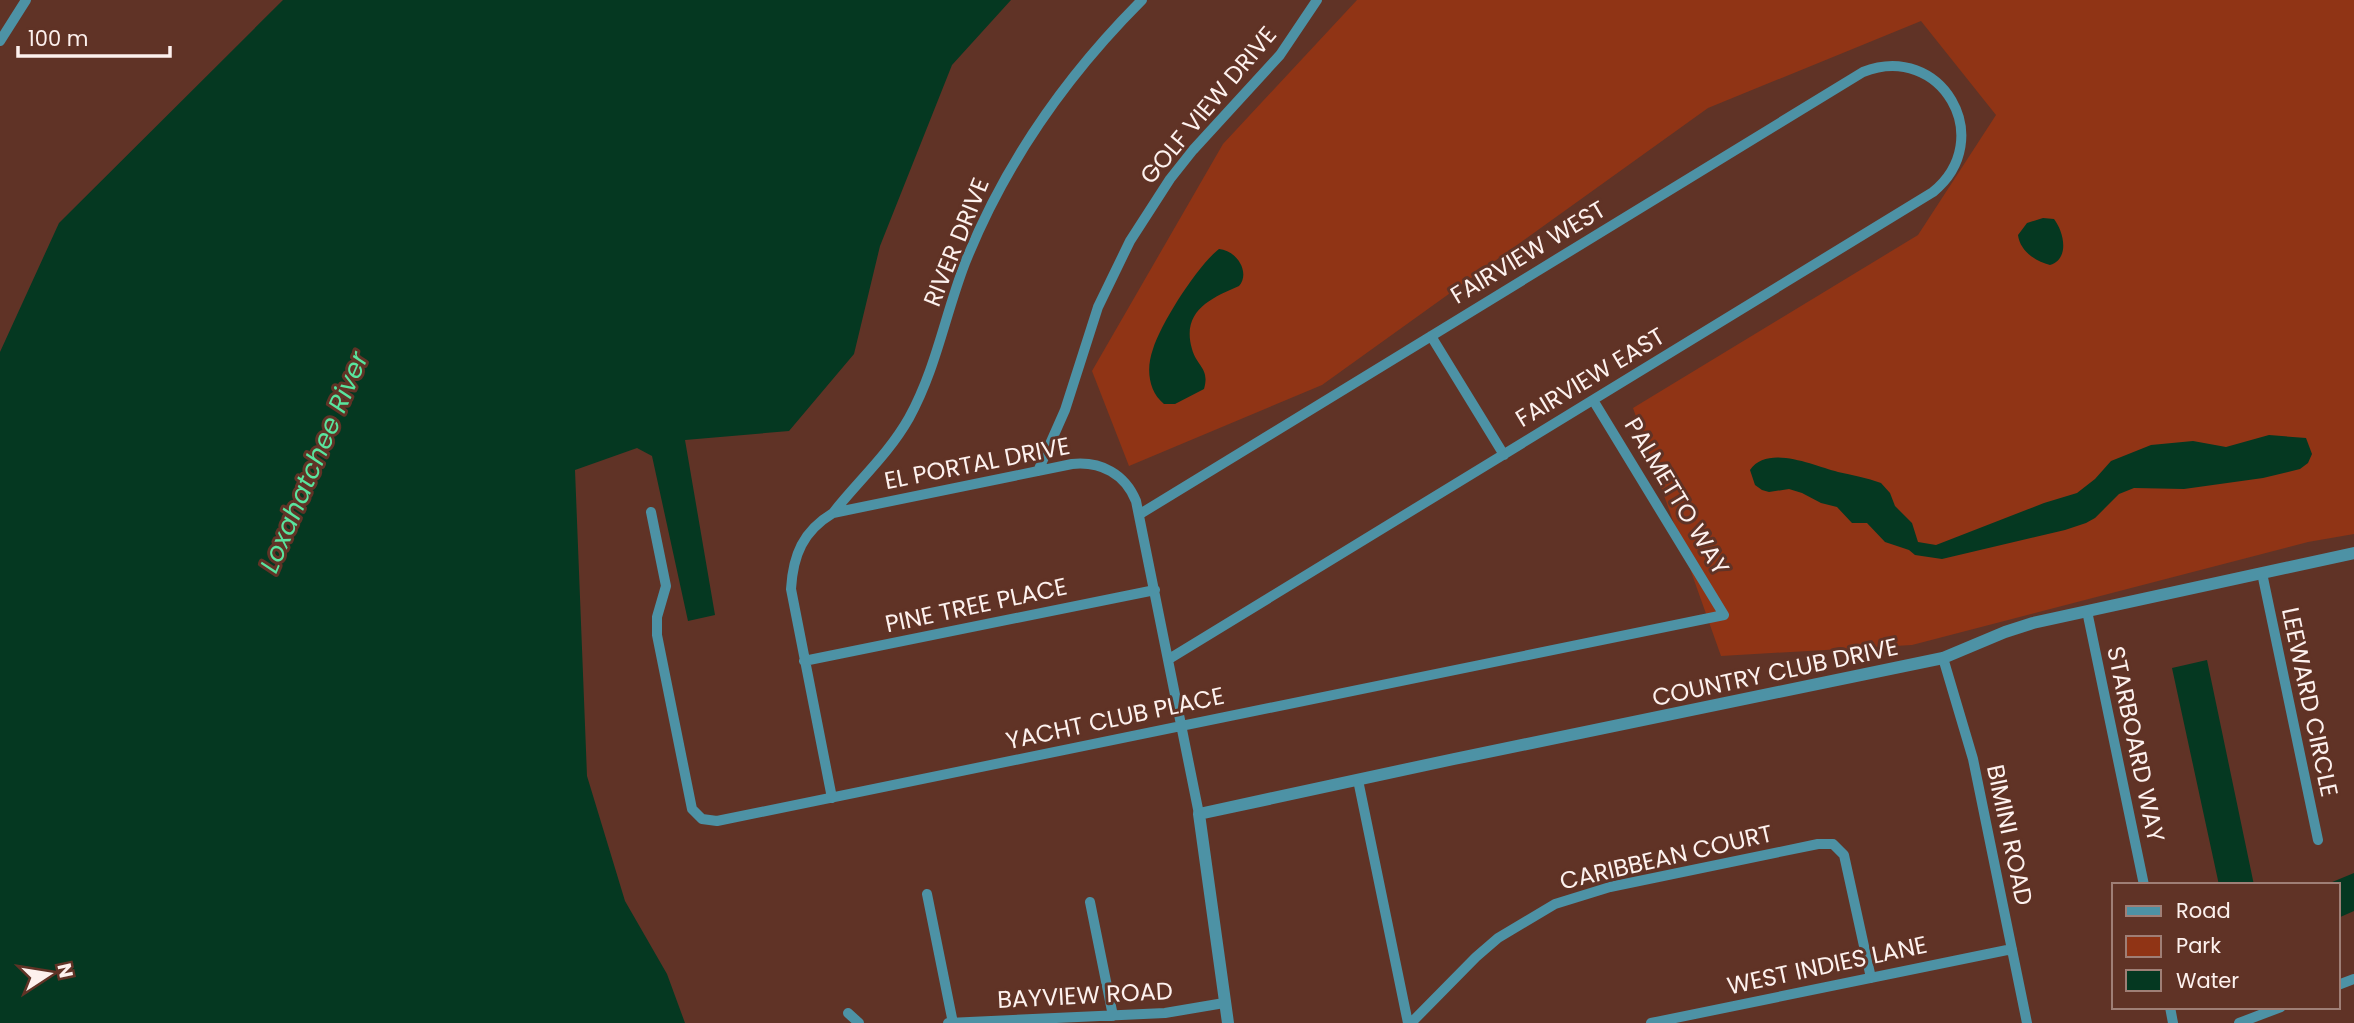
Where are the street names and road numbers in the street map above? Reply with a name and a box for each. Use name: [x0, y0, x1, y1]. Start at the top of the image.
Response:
street label: GOLF VIEW DRIVE: [1132, 19, 1284, 191]
street label: RIVER DRIVE: [915, 173, 997, 311]
street label: FAIRVIEW WEST: [1444, 193, 1612, 311]
street label: FAIRVIEW EAST: [1509, 319, 1671, 435]
street label: PALMETTO WAY: [1617, 411, 1737, 581]
street label: EL PORTAL DRIVE: [881, 429, 1073, 497]
street label: PINE TREE PLACE: [882, 570, 1070, 640]
street label: LEEWARD CIRCLE: [2274, 604, 2346, 800]
street label: COUNTRY CLUB DRIVE: [1649, 630, 1901, 714]
street label: STARBOARD WAY: [2099, 643, 2173, 845]
street label: YACHT CLUB PLACE: [1003, 679, 1227, 757]
street label: BIMINI ROAD: [1979, 762, 2041, 908]
street label: CARIBBEAN COURT: [1556, 816, 1776, 898]
street label: WEST INDIES LANE: [1724, 928, 1930, 1002]
street label: BAYVIEW ROAD: [996, 974, 1174, 1016]

